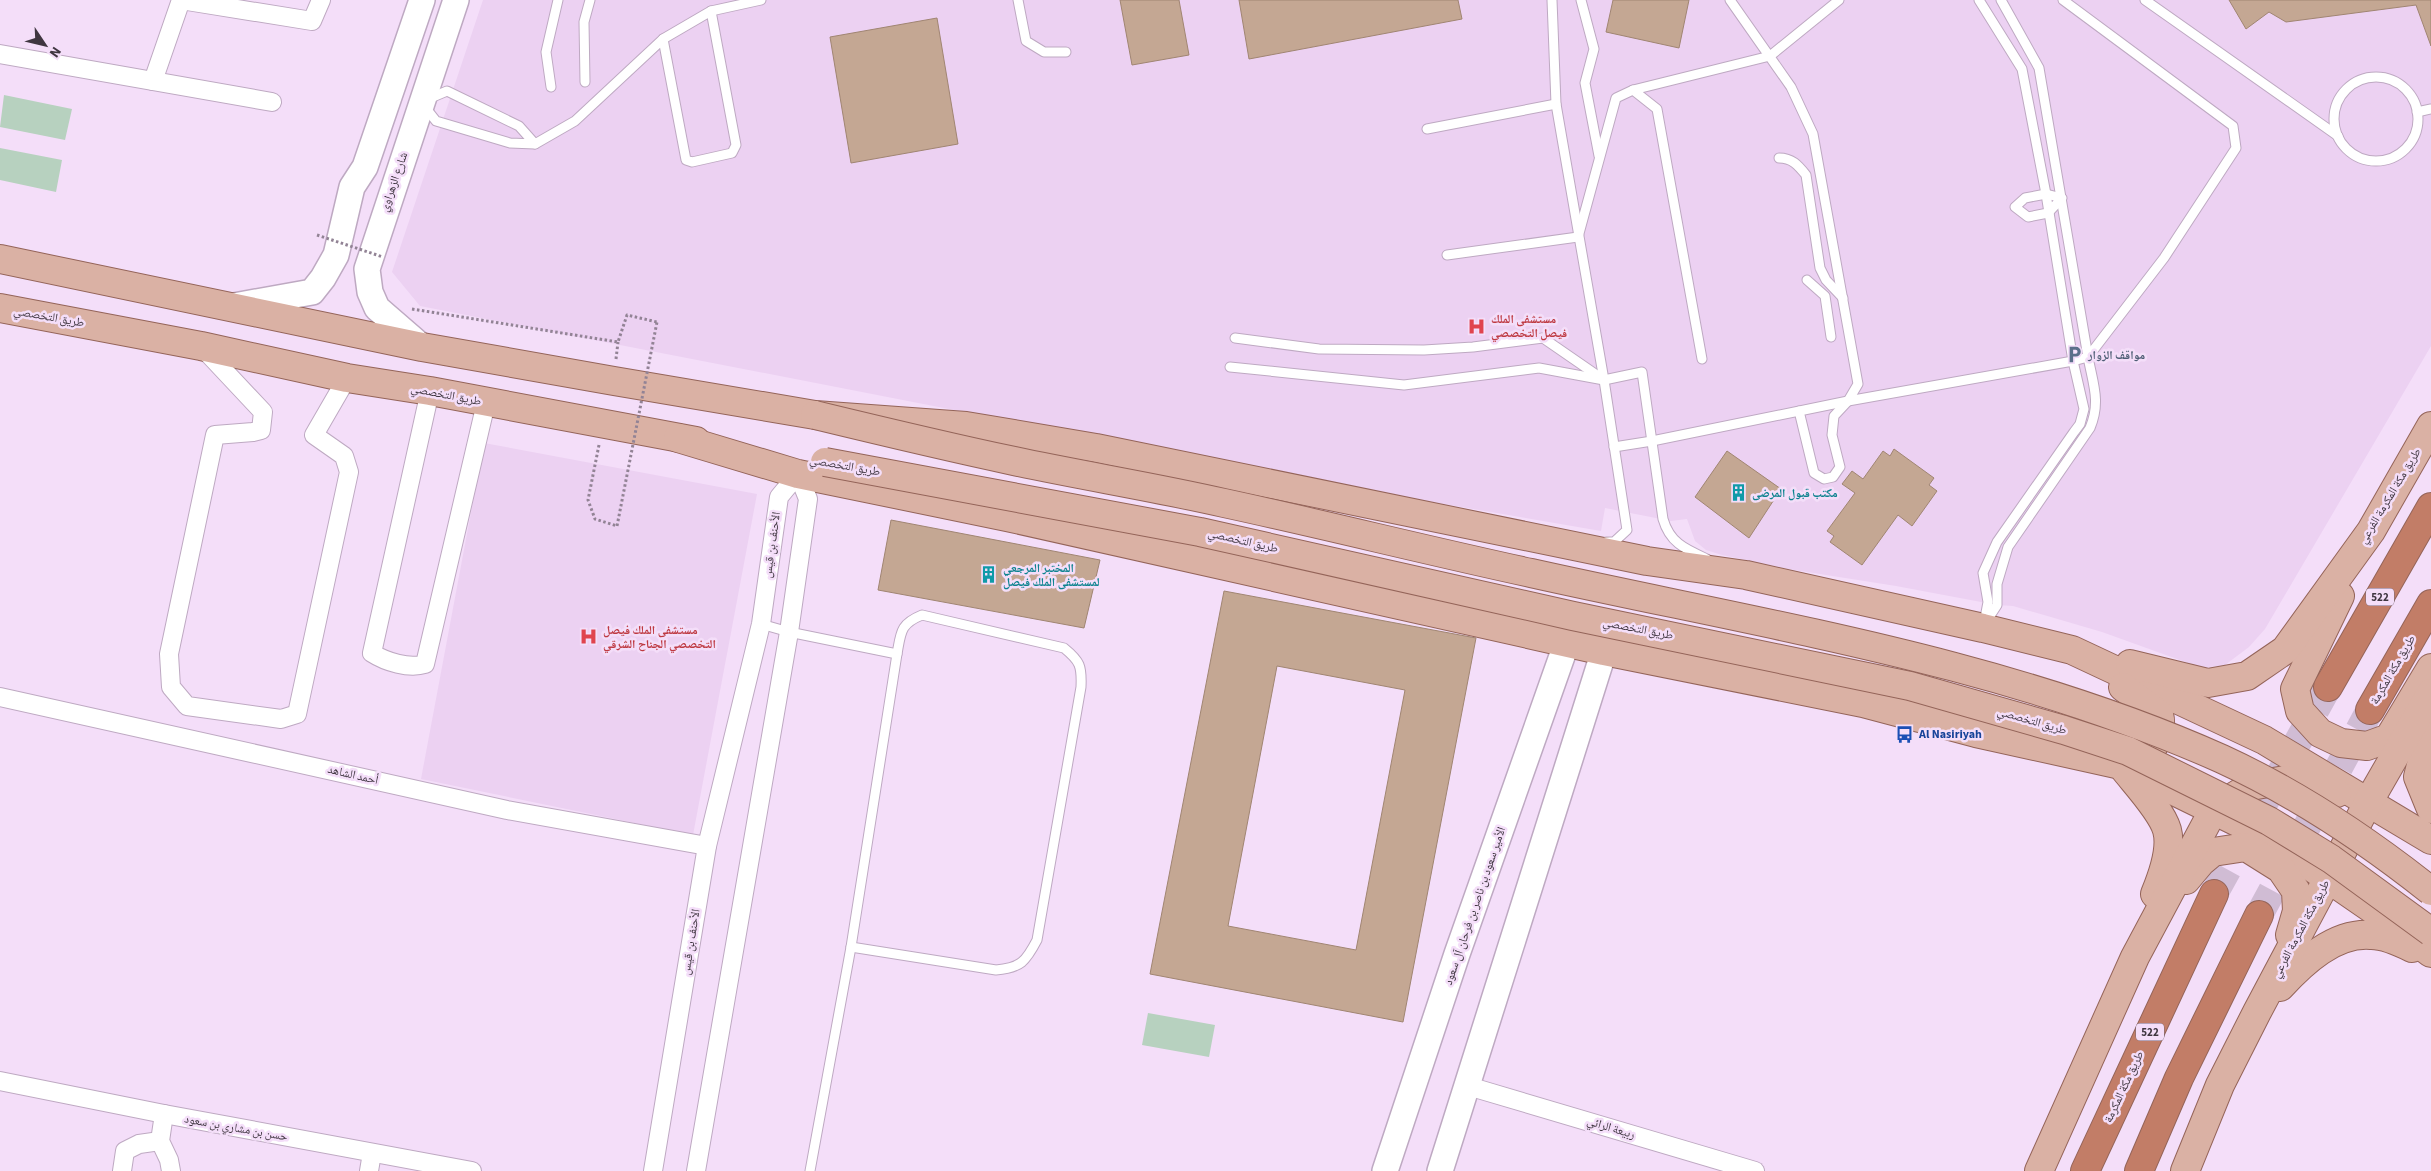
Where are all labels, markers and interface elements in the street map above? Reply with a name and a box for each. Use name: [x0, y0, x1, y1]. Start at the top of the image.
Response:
north arrow: [20, 20, 70, 70]
text: N: [44, 42, 66, 61]
street label: شارع الزهراوي: [376, 150, 413, 215]
street label: طريق التخصصي: [12, 302, 86, 333]
place label: مستشفى الملك فيصل التخصصي: [1491, 311, 1567, 342]
hospital icon: مستشفى الملك فيصل التخصصي: [1467, 316, 1487, 336]
parking icon: مواقف الزوار: [2064, 345, 2084, 365]
place label: مواقف الزوار: [2087, 347, 2145, 364]
street label: طريق التخصصي: [409, 380, 483, 411]
street label: طريق مكة المكرمة الفرعي: [2355, 445, 2426, 548]
street label: طريق التخصصي: [808, 451, 882, 482]
building icon: مكتب قبول المرضى: [1728, 483, 1748, 503]
place label: مكتب قبول المرضى: [1752, 485, 1838, 502]
street label: الأحنف بن قيس: [759, 511, 785, 579]
street label: طريق التخصصي: [1206, 525, 1280, 558]
place label: المختبر المرجعي لمستشفى الملك فيصل: [1003, 560, 1099, 591]
building icon: المختبر المرجعي لمستشفى الملك فيصل: [979, 565, 999, 585]
road number: 522: [2366, 588, 2394, 606]
street label: طريق التخصصي: [1601, 614, 1675, 645]
place label: مستشفى الملك فيصل التخصصي الجناح الشرقي: [603, 622, 716, 653]
hospital icon: مستشفى الملك فيصل التخصصي الجناح الشرقي: [579, 627, 599, 647]
street label: طريق مكة المكرمة: [2366, 632, 2420, 708]
street label: طريق التخصصي: [1995, 703, 2069, 740]
bus stop icon: Al Nasiriyah: [1895, 724, 1915, 744]
place label: Al Nasiriyah: [1918, 726, 1982, 743]
street label: أحمد الشاهد: [326, 761, 380, 789]
street label: الأمير سعود بن ناصر بن فرحان آل سعود: [1440, 825, 1510, 987]
street label: طريق مكة المكرمة الفرعي: [2268, 877, 2335, 982]
street label: الأحنف بن قيس: [677, 908, 705, 976]
road number: 522: [2136, 1024, 2164, 1040]
street label: طريق مكة المكرمة: [2100, 1048, 2148, 1126]
street label: حسن بن مشاري بن سعود: [183, 1111, 289, 1147]
street label: ربيعة الرائي: [1584, 1113, 1638, 1145]

